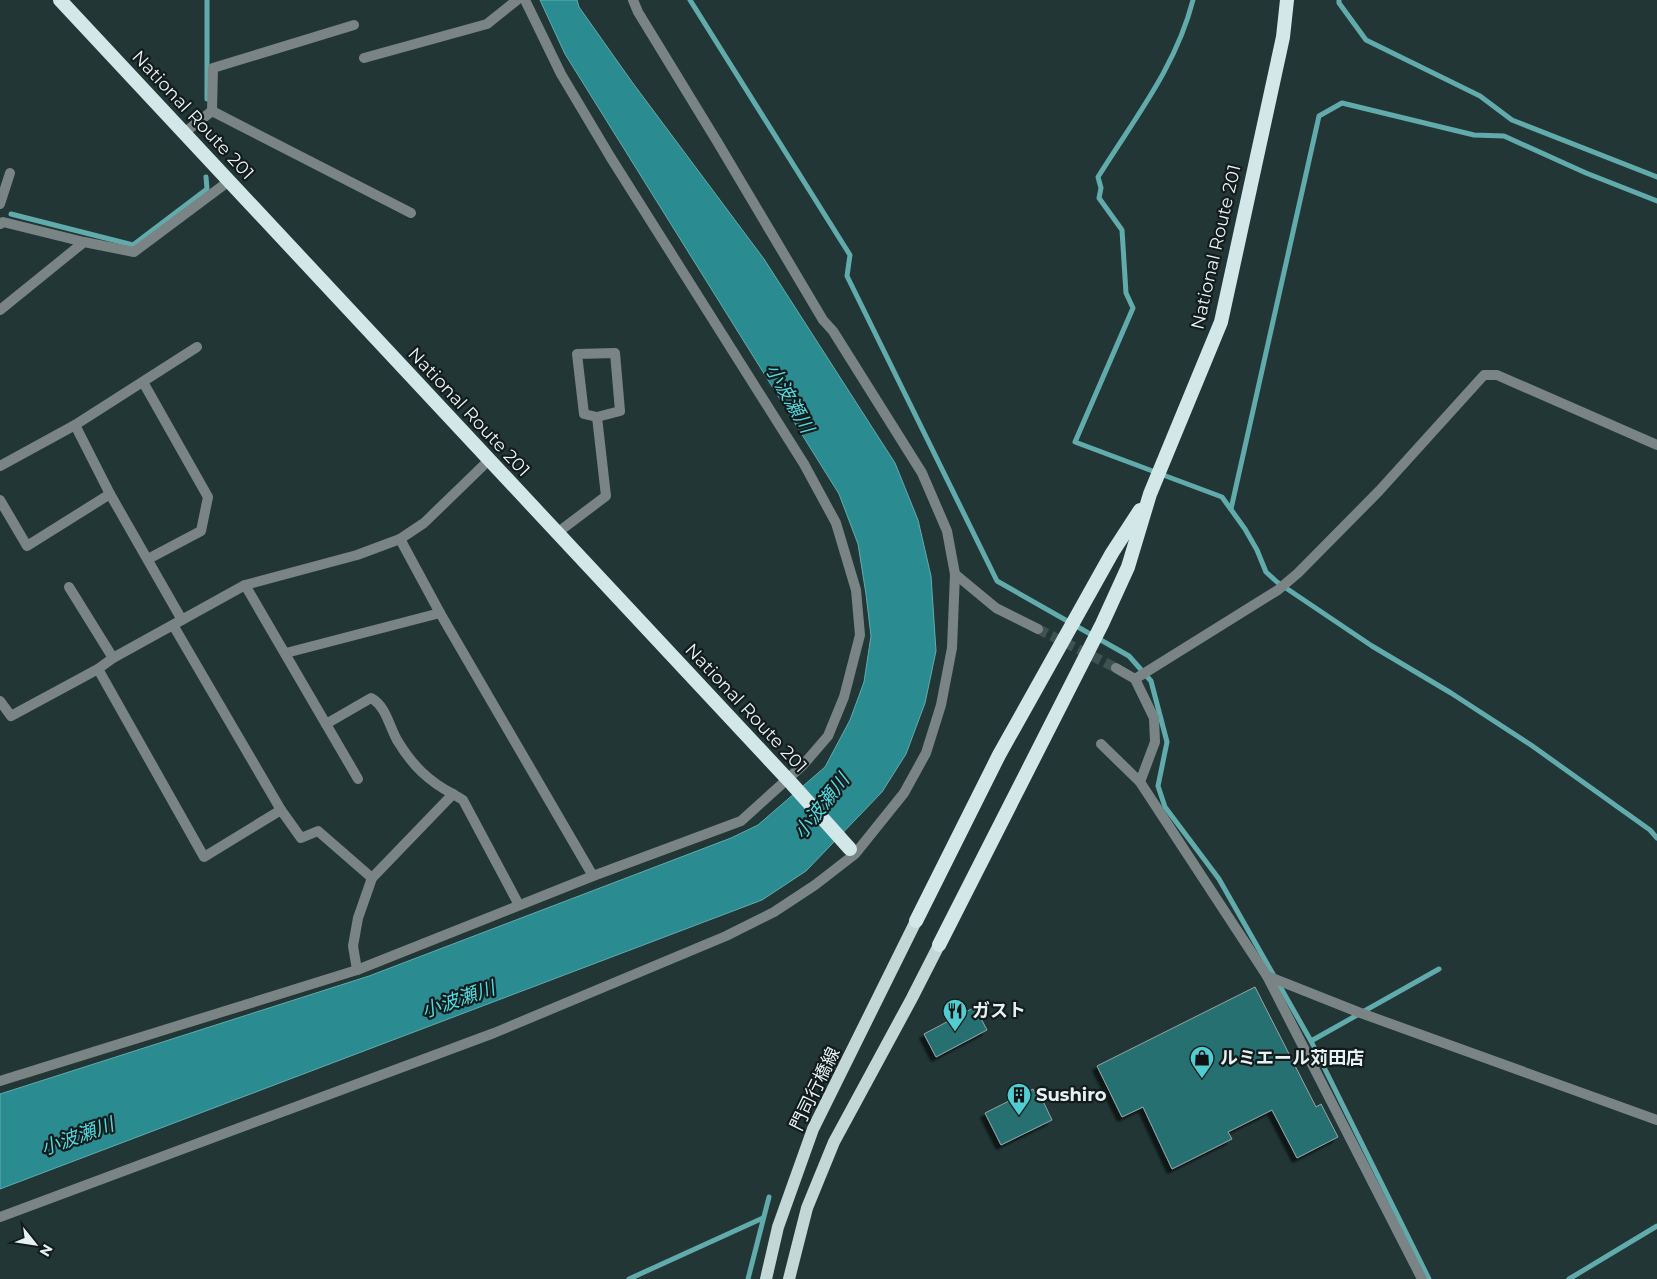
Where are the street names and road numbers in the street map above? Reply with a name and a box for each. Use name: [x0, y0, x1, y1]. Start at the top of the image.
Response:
street label: National Route 201: [127, 46, 259, 184]
street label: National Route 201: [1186, 162, 1246, 332]
street label: National Route 201: [403, 343, 535, 481]
street label: National Route 201: [680, 639, 812, 777]
street label: 門司行橋線: [785, 1044, 845, 1134]

